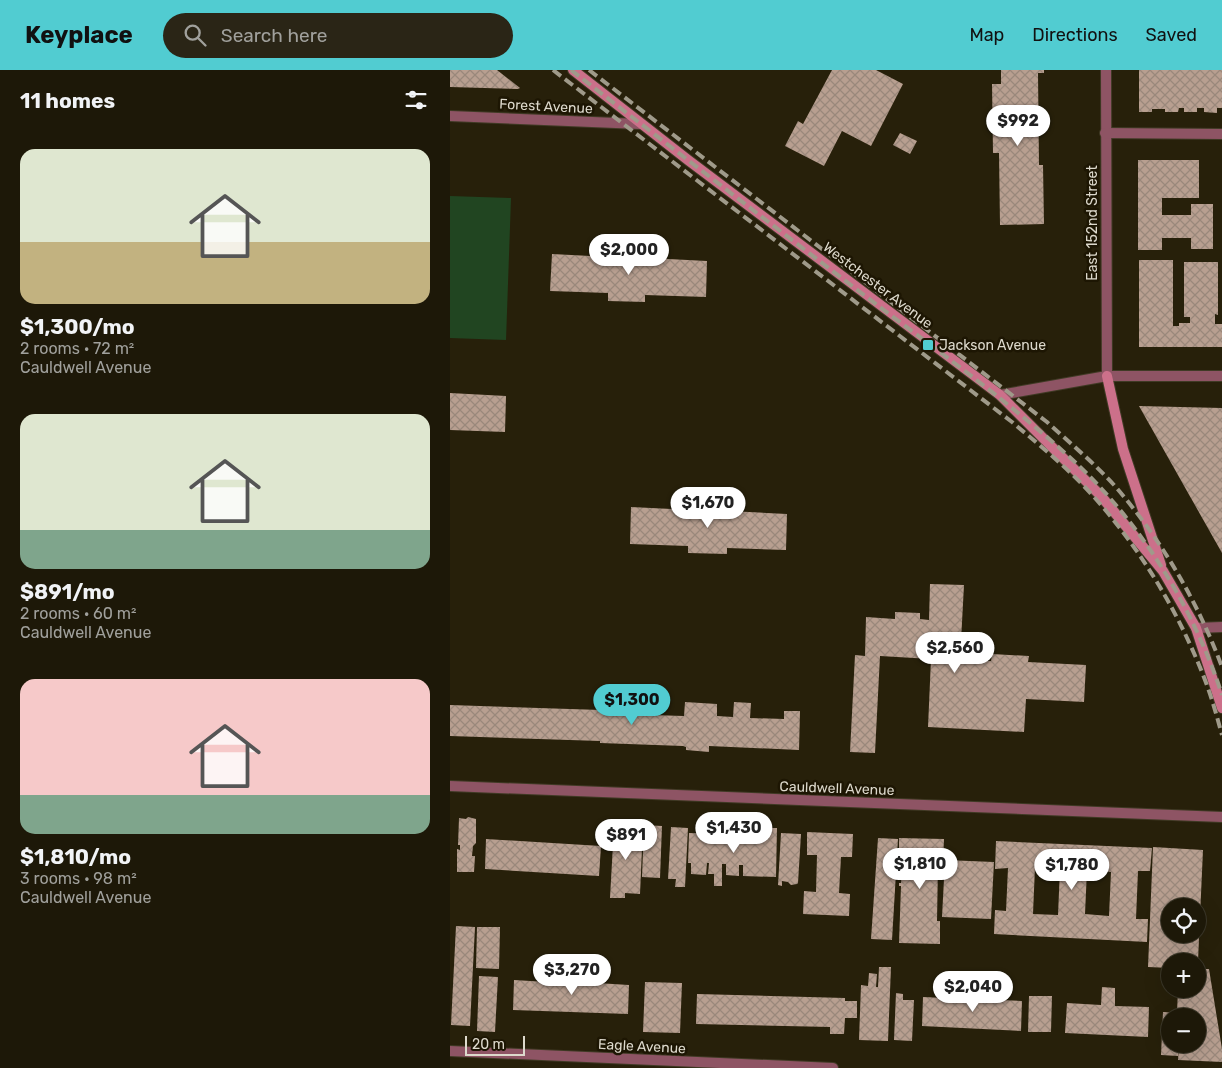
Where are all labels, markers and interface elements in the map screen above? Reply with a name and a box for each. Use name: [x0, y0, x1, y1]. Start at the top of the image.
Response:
search box: [163, 13, 513, 58]
text: Keyplace: [25, 21, 133, 49]
icon: search: [181, 21, 209, 49]
text: Search here: [221, 24, 327, 47]
text: Map: [969, 24, 1004, 46]
text: Directions: [1032, 24, 1118, 46]
text: Saved: [1146, 24, 1197, 46]
icon: filters: [402, 86, 430, 114]
text: 11 homes: [20, 88, 115, 113]
street label: Forest Avenue: [499, 96, 593, 117]
pin: $992: [988, 104, 1048, 147]
text: $992: [997, 111, 1039, 130]
street label: East 152nd Street: [1084, 165, 1101, 281]
icon: home: [180, 181, 270, 271]
pin: $2,000: [588, 234, 670, 276]
street label: Westchester Avenue: [819, 239, 936, 332]
text: $2,000: [600, 240, 658, 259]
text: $1,300/mo: [20, 314, 135, 339]
place label: Jackson Avenue: [939, 337, 1046, 354]
marker: Jackson Avenue: [921, 338, 935, 352]
text: 2 rooms · 72 m²: [20, 339, 134, 358]
text: Cauldwell Avenue: [20, 358, 151, 377]
icon: home: [180, 446, 270, 536]
pin: $1,670: [667, 486, 749, 529]
text: $1,670: [682, 493, 734, 512]
text: $891/mo: [20, 579, 115, 604]
text: 2 rooms · 60 m²: [20, 604, 137, 623]
text: Cauldwell Avenue: [20, 623, 151, 642]
pin: $2,560: [914, 632, 996, 674]
text: $2,560: [926, 638, 984, 657]
pin: $1,300: [591, 684, 673, 726]
text: $1,300: [604, 690, 660, 709]
icon: home: [180, 711, 270, 801]
street label: Cauldwell Avenue: [779, 778, 895, 799]
pin: $1,430: [693, 812, 775, 854]
pin: $891: [596, 818, 656, 861]
text: $1,430: [706, 818, 762, 837]
text: $891: [606, 825, 646, 844]
text: $1,810/mo: [20, 844, 131, 869]
pin: $1,810: [879, 848, 961, 890]
pin: $1,780: [1031, 848, 1113, 891]
text: $1,810: [894, 854, 946, 873]
text: $1,780: [1045, 855, 1099, 874]
text: 3 rooms · 98 m²: [20, 869, 137, 888]
text: Cauldwell Avenue: [20, 888, 151, 907]
map controls: [1161, 898, 1206, 1053]
button: locate: [1161, 898, 1206, 943]
button: +: [1161, 953, 1206, 998]
pin: $3,270: [531, 954, 613, 996]
text: $3,270: [544, 960, 600, 979]
pin: $2,040: [932, 970, 1014, 1013]
text: $2,040: [944, 977, 1002, 996]
button: −: [1161, 1008, 1206, 1053]
scale bar: [465, 1033, 525, 1056]
text: 20 m: [472, 1036, 505, 1053]
street label: Eagle Avenue: [598, 1036, 686, 1057]

